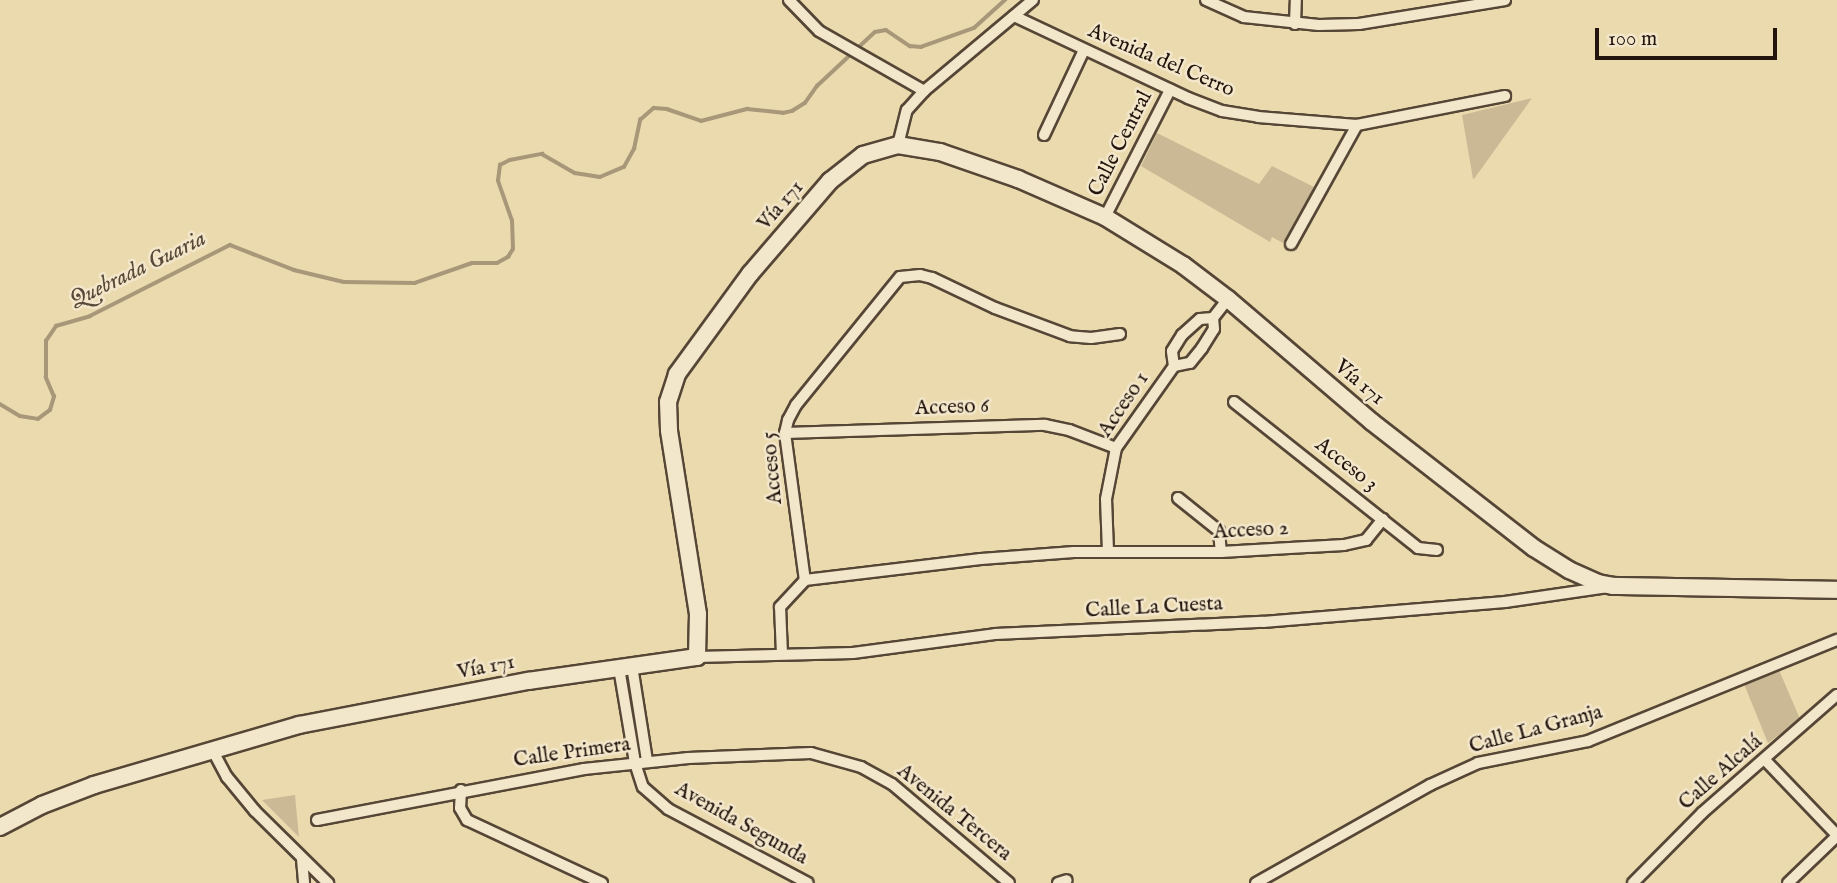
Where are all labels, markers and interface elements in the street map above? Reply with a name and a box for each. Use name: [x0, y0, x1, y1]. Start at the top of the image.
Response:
scale bar: [1599, 14, 1781, 58]
street label: Avenida del Cerro: [1084, 19, 1238, 103]
text: 100 m: [1608, 26, 1657, 53]
street label: Calle Central: [1084, 87, 1158, 201]
street label: Vía 171: [752, 176, 810, 236]
water label: Quebrada Guaria: [65, 225, 211, 315]
street label: Vía 171: [1329, 355, 1389, 411]
street label: Acceso 1: [1093, 368, 1155, 442]
street label: Acceso 6: [915, 394, 989, 422]
street label: Acceso 5: [757, 431, 789, 505]
street label: Acceso 3: [1309, 433, 1383, 497]
street label: Acceso 2: [1213, 516, 1289, 546]
street label: Calle La Cuesta: [1085, 592, 1223, 624]
street label: Vía 171: [455, 650, 517, 686]
street label: Calle La Granja: [1467, 700, 1605, 760]
street label: Calle Alcalá: [1674, 730, 1768, 816]
street label: Calle Primera: [512, 732, 632, 774]
street label: Avenida Tercera: [892, 759, 1016, 867]
street label: Avenida Segunda: [670, 777, 812, 871]

